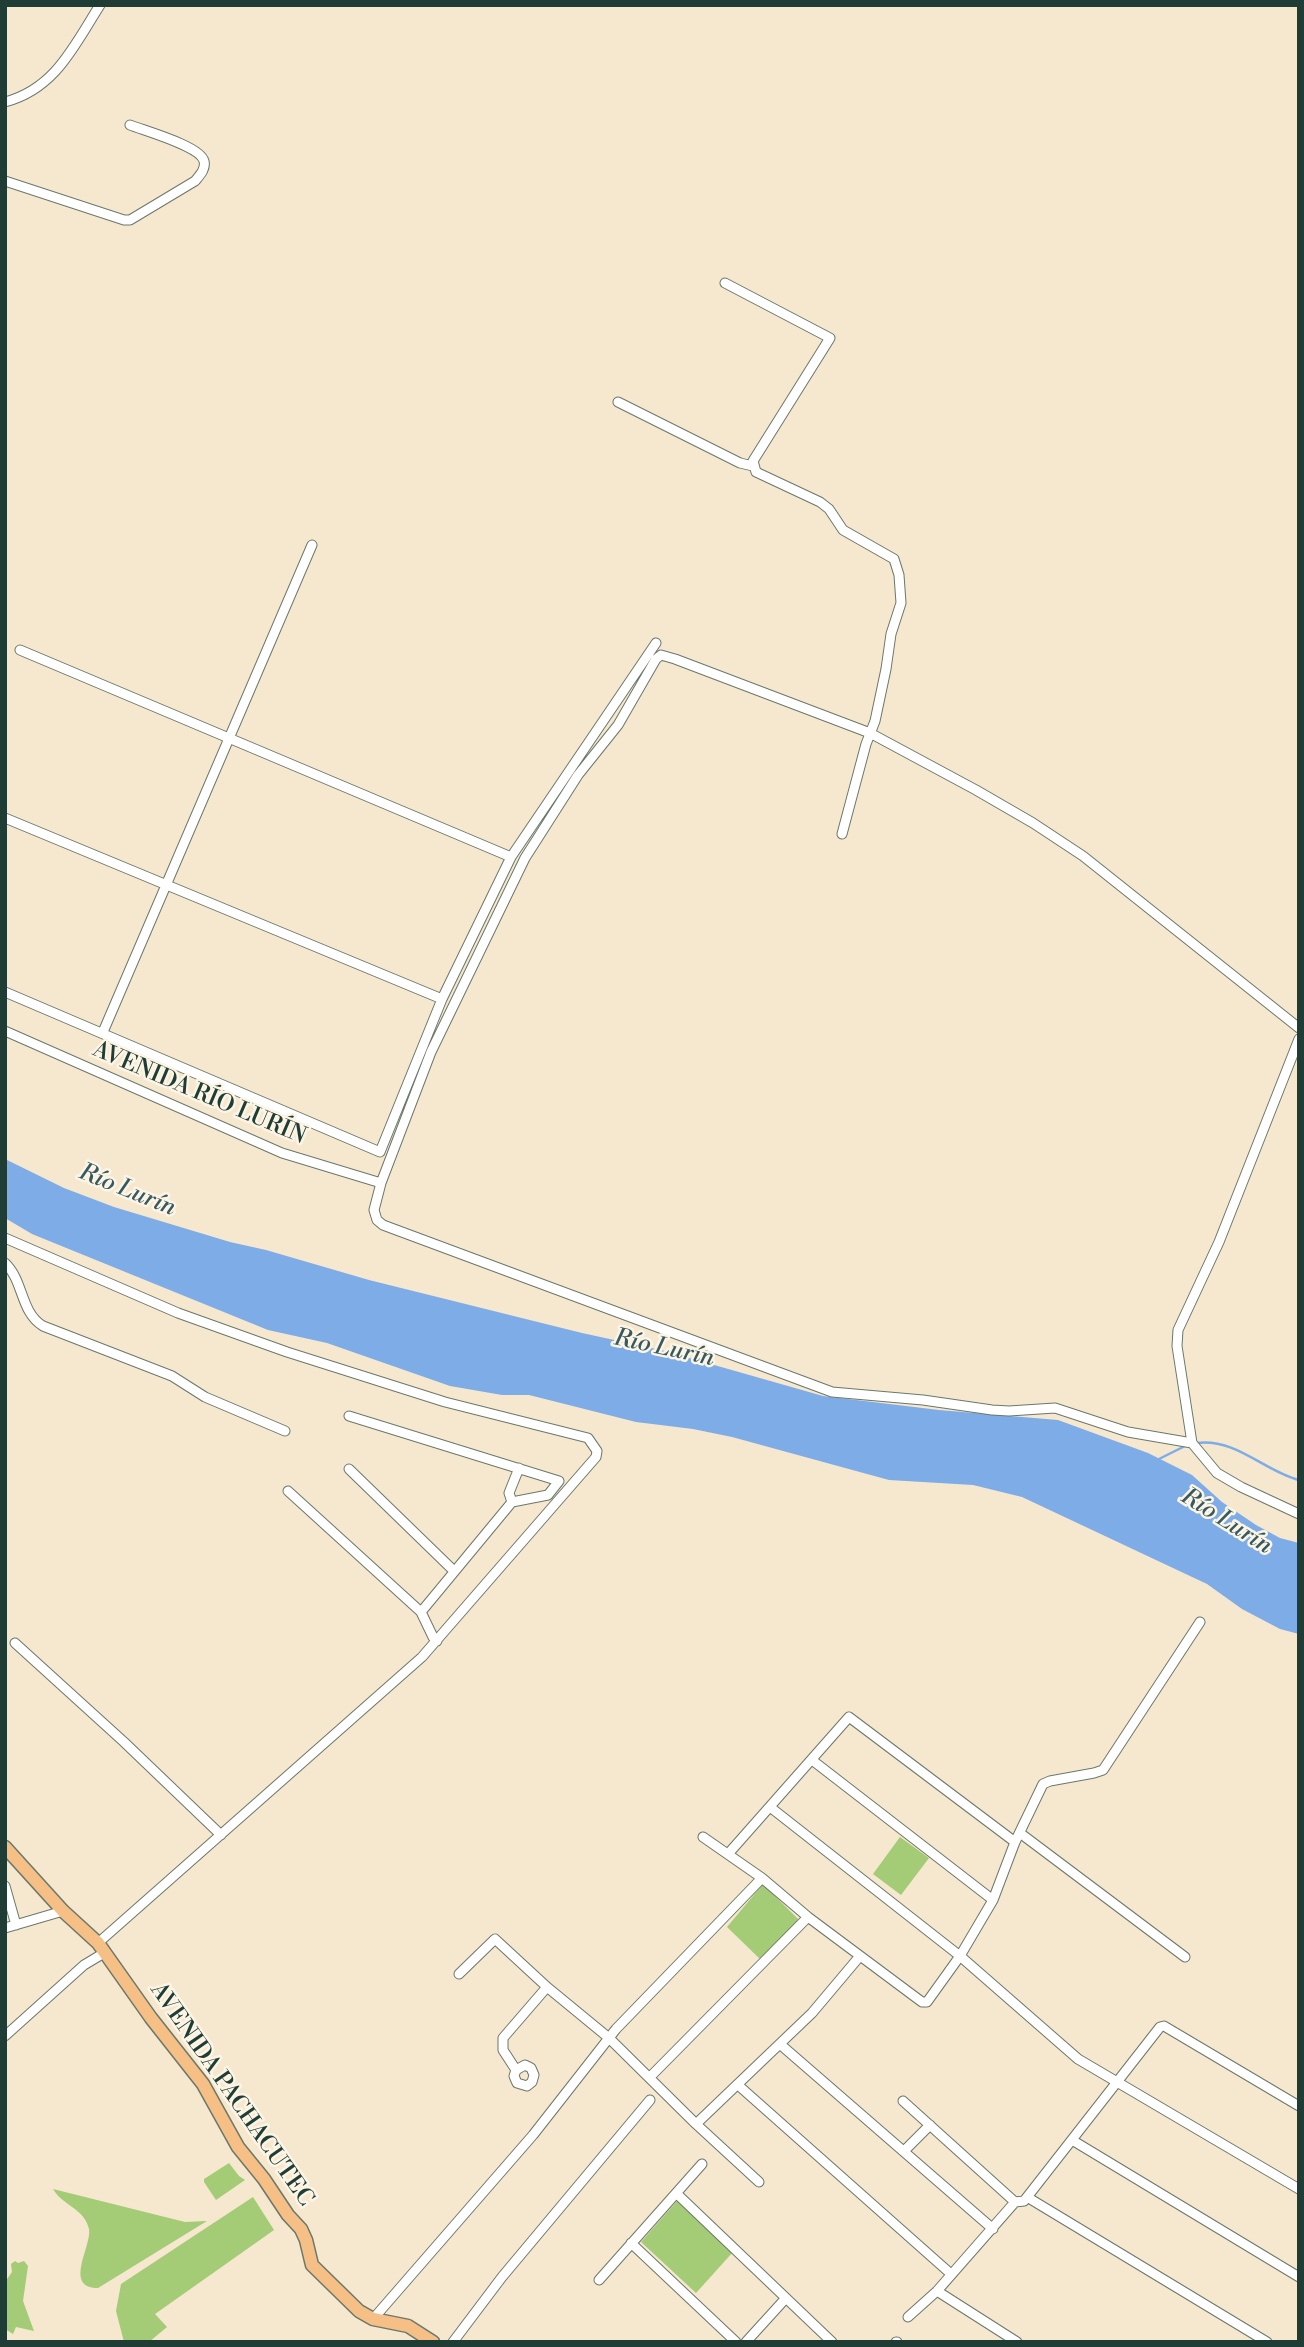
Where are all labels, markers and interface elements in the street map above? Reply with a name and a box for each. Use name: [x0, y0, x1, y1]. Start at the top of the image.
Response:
street label: AVENIDA RÍO LURÍN: [88, 1037, 310, 1151]
water label: Río Lurín: [74, 1159, 180, 1223]
water label: Río Lurín: [611, 1324, 717, 1374]
water label: Río Lurín: [1175, 1483, 1277, 1561]
street label: AVENIDA PACHACUTEC: [143, 1978, 319, 2212]

